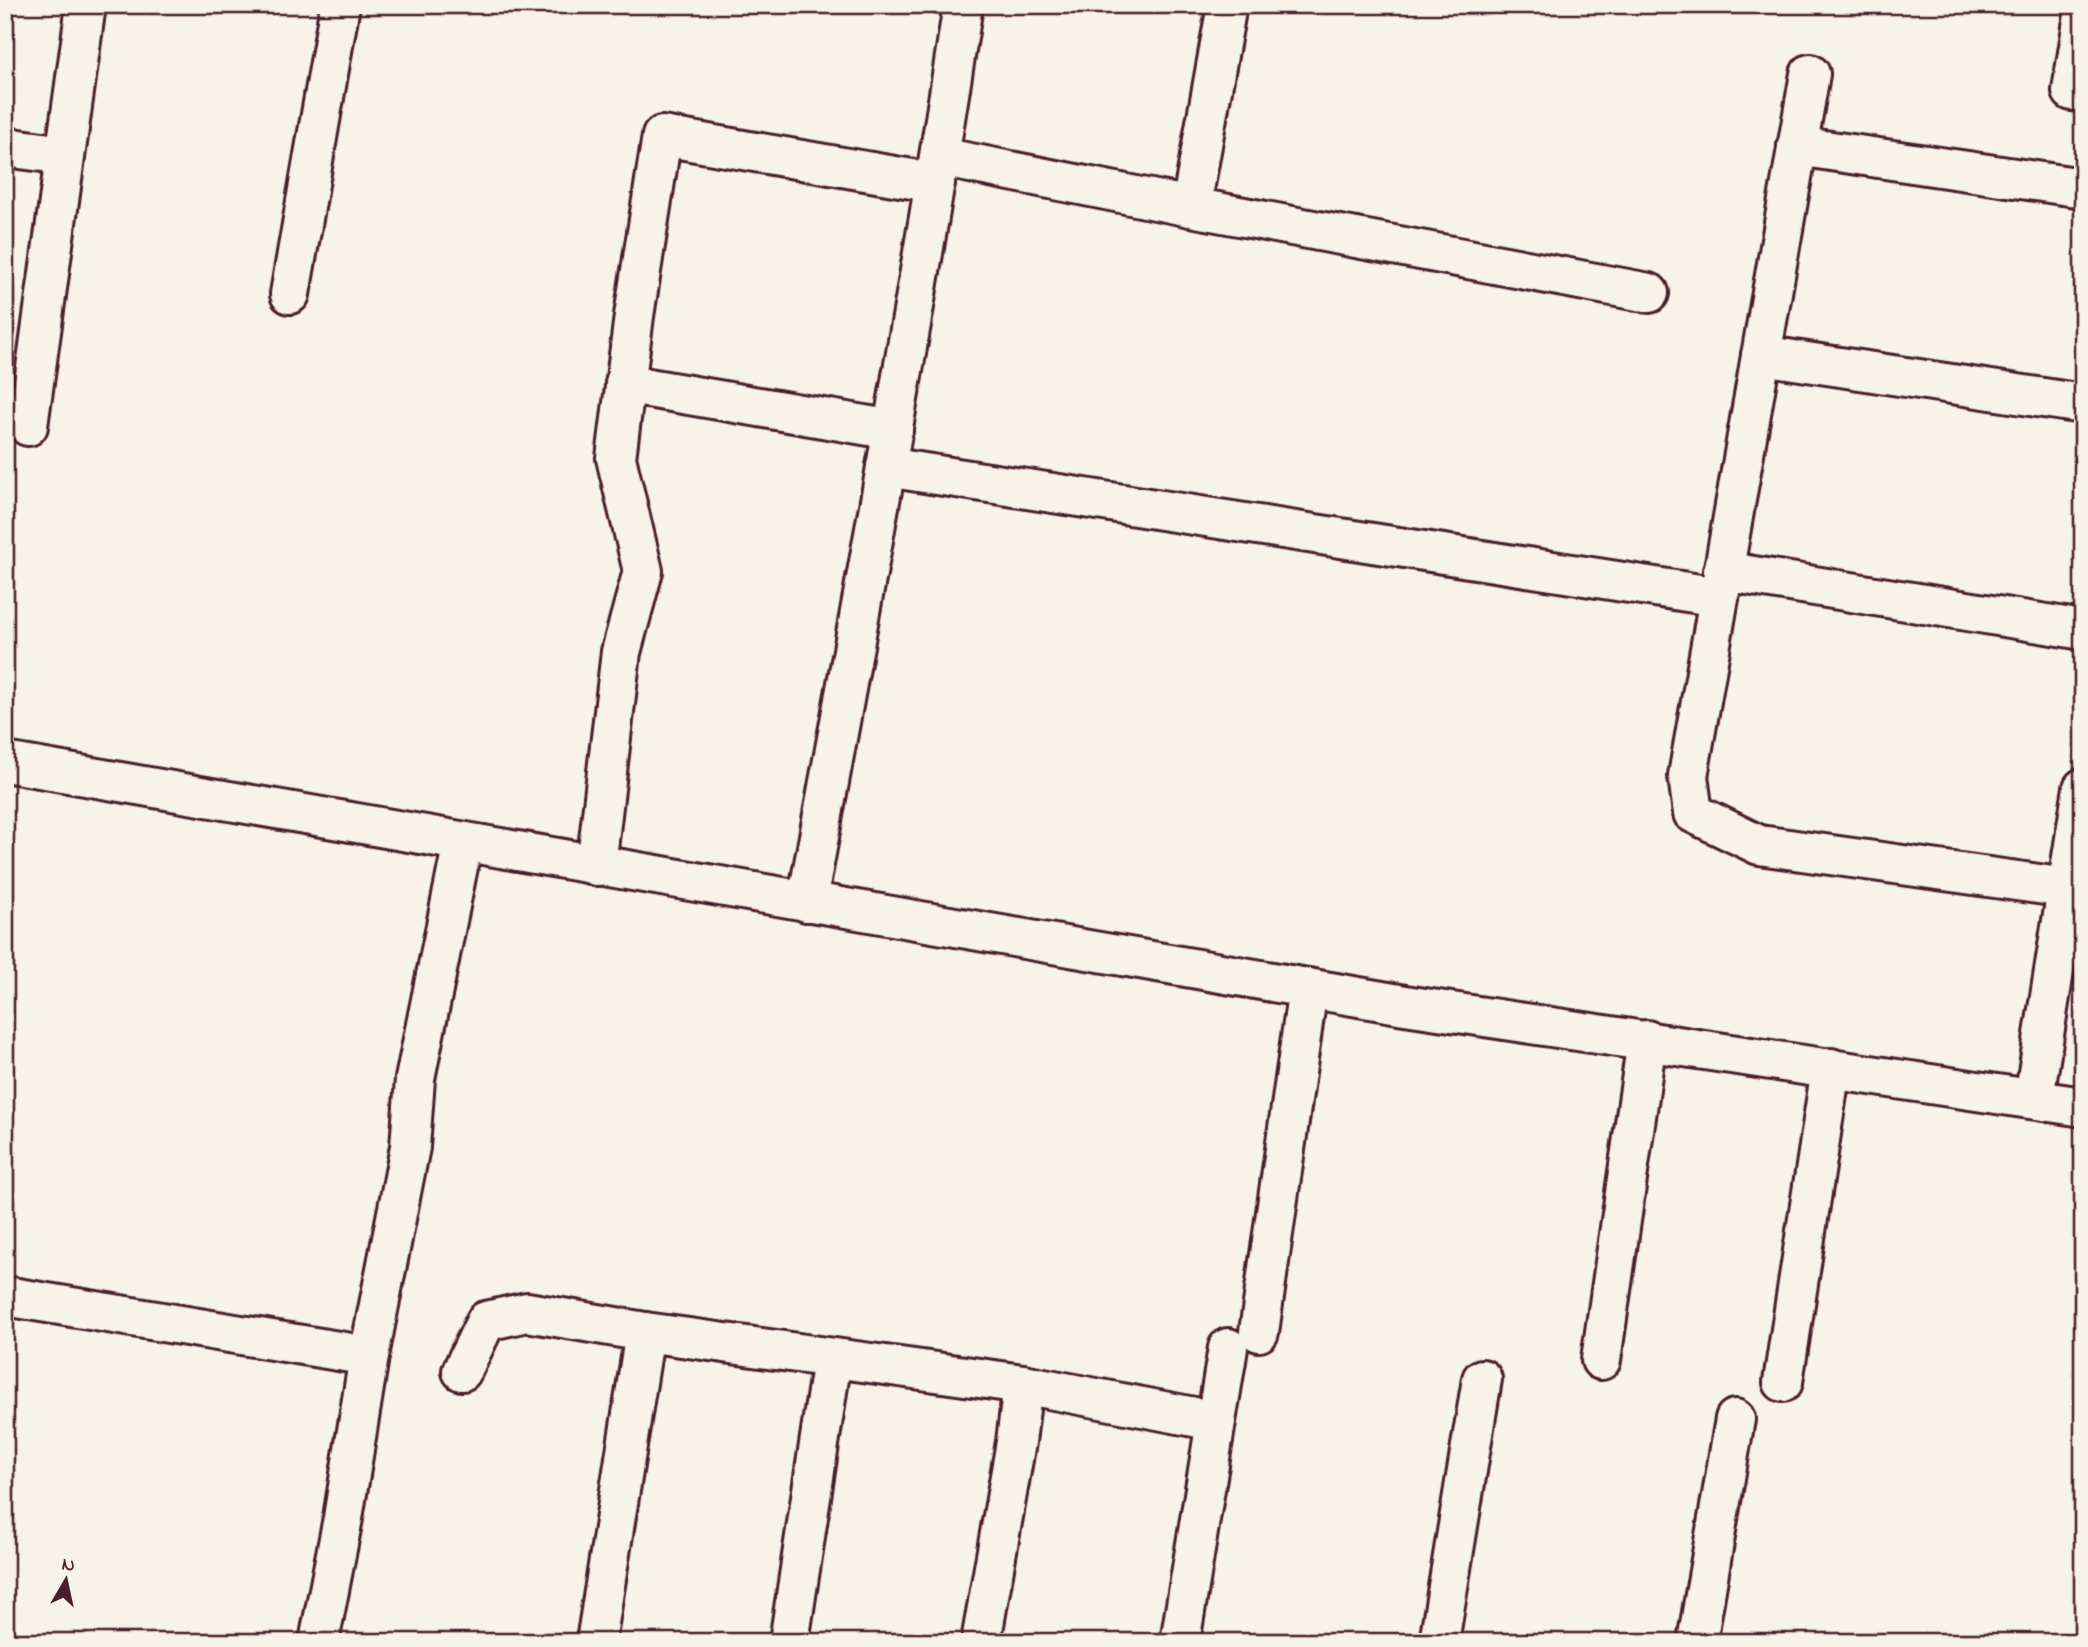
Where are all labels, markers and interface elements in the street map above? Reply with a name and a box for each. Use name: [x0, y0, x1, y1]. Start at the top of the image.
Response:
north arrow: [32, 1546, 102, 1616]
text: N: [60, 1551, 77, 1580]

